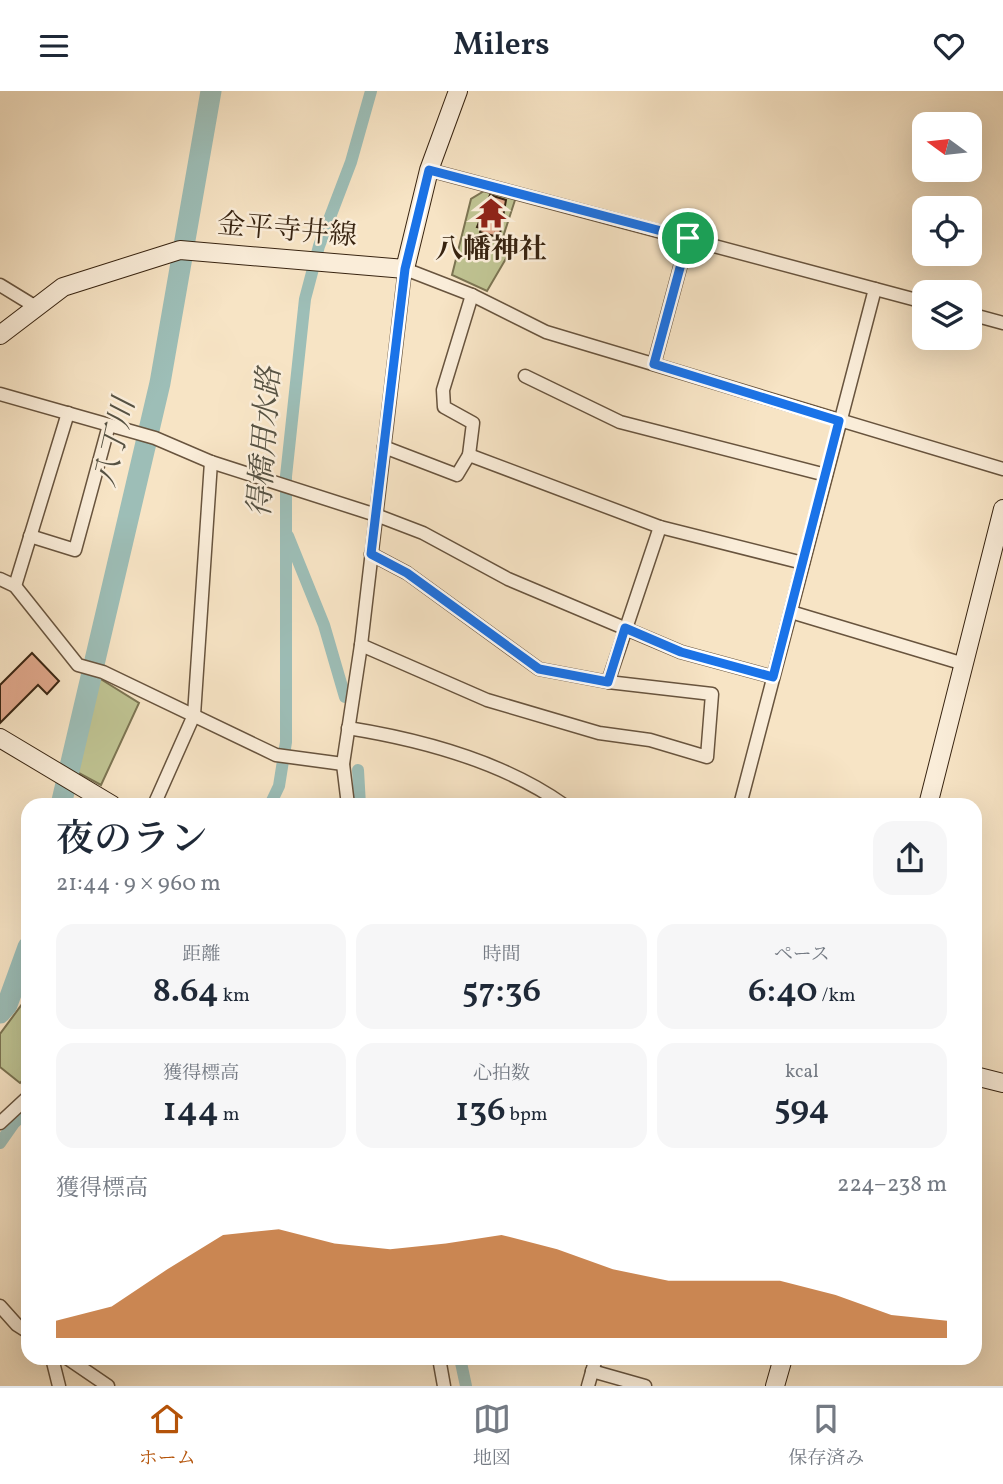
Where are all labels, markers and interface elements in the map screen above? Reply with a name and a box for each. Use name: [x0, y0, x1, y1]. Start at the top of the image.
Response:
text: Milers: [453, 24, 550, 68]
icon: menu: [35, 27, 73, 65]
icon: heart: [930, 27, 968, 65]
north arrow: [912, 112, 982, 182]
map controls: [912, 112, 982, 350]
temple icon: 八幡神社: [474, 196, 508, 230]
button: locate: [912, 196, 982, 266]
street label: 金平寺井線: [216, 205, 358, 257]
pin: [658, 208, 718, 268]
icon: arrive: [669, 219, 707, 257]
place label: 八幡神社: [435, 231, 547, 270]
button: layers: [912, 280, 982, 350]
water label: 得橋用水路: [240, 364, 292, 518]
water label: 八丁川: [85, 392, 147, 492]
text: 夜のラン: [56, 815, 208, 868]
button: share: [873, 821, 947, 895]
text: 21:44 · 9 × 960 m: [56, 868, 221, 900]
text: 距離: [182, 942, 220, 968]
text: 時間: [482, 942, 521, 968]
text: ペース: [774, 942, 830, 968]
text: 8.64: [152, 968, 219, 1016]
text: 57:36: [462, 968, 541, 1016]
text: 6:40: [748, 968, 818, 1016]
text: km: [219, 983, 250, 1009]
text: /km: [818, 983, 856, 1009]
text: kcal: [785, 1059, 819, 1085]
text: 獲得標高: [163, 1061, 239, 1087]
text: 心拍数: [473, 1061, 530, 1087]
text: 594: [774, 1085, 830, 1133]
text: 144: [163, 1087, 219, 1135]
text: 136: [455, 1087, 506, 1135]
text: m: [219, 1102, 240, 1128]
text: bpm: [506, 1102, 548, 1128]
text: 224–238 m: [837, 1169, 947, 1201]
text: 獲得標高: [56, 1173, 148, 1205]
tab: ホーム: [139, 1400, 196, 1472]
tab: 地図: [473, 1400, 511, 1472]
tab: 保存済み: [788, 1400, 864, 1472]

